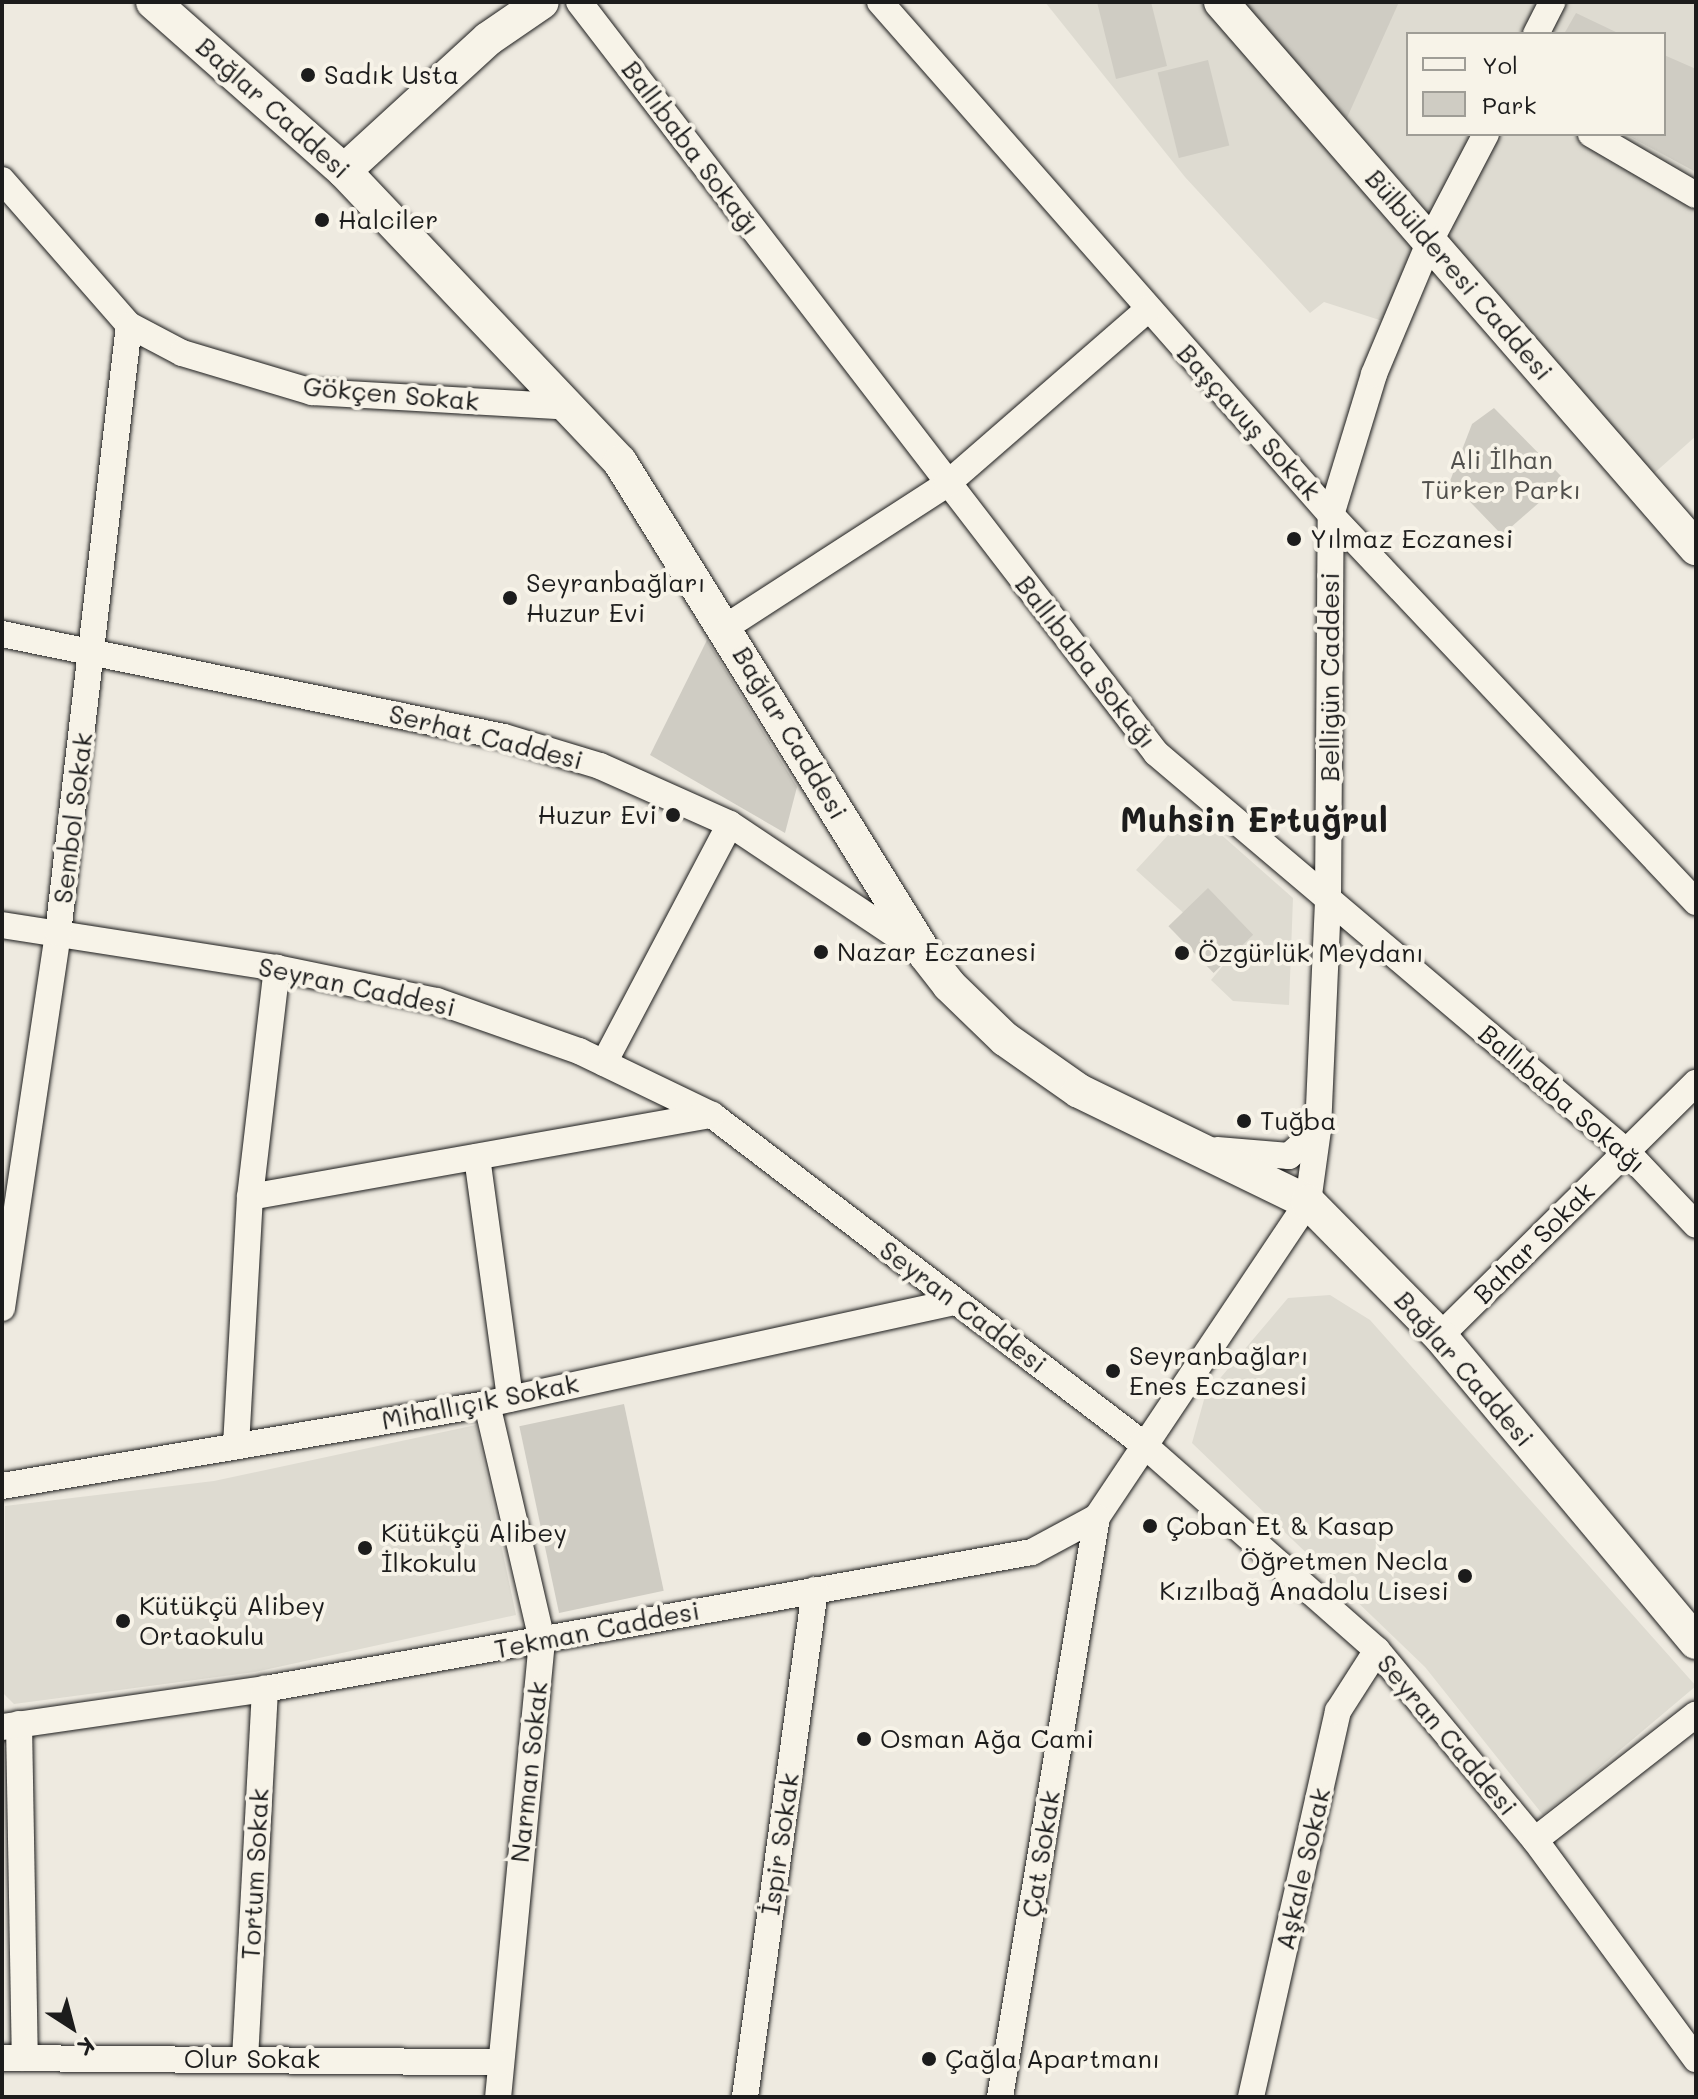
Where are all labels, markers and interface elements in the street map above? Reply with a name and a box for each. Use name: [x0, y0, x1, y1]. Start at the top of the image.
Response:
street label: Bağlar Caddesi: [190, 31, 356, 185]
legend: [1406, 32, 1666, 136]
text: Yol: [1482, 49, 1518, 80]
street label: Ballıbaba Sokağı: [615, 54, 767, 242]
place label: Sadık Usta: [324, 59, 459, 91]
marker: Sadık Usta: [299, 66, 317, 84]
text: Park: [1482, 89, 1536, 120]
street label: Bülbülderesi Caddesi: [1359, 163, 1559, 387]
place label: Halciler: [338, 204, 438, 236]
marker: Halciler: [313, 211, 331, 229]
street label: Başçavuş Sokak: [1171, 338, 1327, 506]
street label: Gökçen Sokak: [302, 371, 480, 417]
park label: Ali İlhan Türker Parkı: [1421, 444, 1581, 506]
place label: Yılmaz Eczanesi: [1310, 523, 1513, 555]
marker: Yılmaz Eczanesi: [1285, 530, 1303, 548]
place label: Seyranbağları Huzur Evi: [526, 567, 706, 628]
street label: Ballıbaba Sokağı: [1009, 569, 1163, 755]
street label: Belligün Caddesi: [1314, 572, 1346, 782]
marker: Seyranbağları Huzur Evi: [501, 589, 519, 607]
street label: Bağlar Caddesi: [726, 641, 854, 825]
street label: Serhat Caddesi: [386, 698, 586, 776]
street label: Sembol Sokak: [47, 731, 99, 905]
place label: Huzur Evi: [538, 799, 657, 831]
district label: Muhsin Ertuğrul: [1120, 799, 1388, 839]
marker: Huzur Evi: [664, 806, 682, 824]
place label: Nazar Eczanesi: [837, 936, 1036, 968]
place label: Özgürlük Meydanı: [1198, 937, 1424, 969]
marker: Nazar Eczanesi: [812, 943, 830, 961]
marker: Özgürlük Meydanı: [1173, 944, 1191, 962]
street label: Seyran Caddesi: [256, 951, 458, 1023]
street label: Ballıbaba Sokağı: [1472, 1018, 1652, 1180]
place label: Tuğba: [1260, 1105, 1337, 1137]
marker: Tuğba: [1235, 1112, 1253, 1130]
street label: Bahar Sokak: [1467, 1176, 1601, 1310]
street label: Seyran Caddesi: [873, 1234, 1053, 1380]
street label: Bağlar Caddesi: [1388, 1285, 1540, 1453]
place label: Seyranbağları Enes Eczanesi: [1129, 1340, 1309, 1402]
marker: Seyranbağları Enes Eczanesi: [1104, 1362, 1122, 1380]
street label: Mihallıçık Sokak: [379, 1368, 581, 1436]
place label: Çoban Et & Kasap: [1166, 1510, 1394, 1542]
place label: Kütükçü Alibey İlkokulu: [381, 1517, 567, 1578]
marker: Çoban Et & Kasap: [1141, 1517, 1159, 1535]
marker: Kütükçü Alibey İlkokulu: [356, 1539, 374, 1557]
place label: Öğretmen Necla Kızılbağ Anadolu Lisesi: [1159, 1545, 1449, 1606]
marker: Öğretmen Necla Kızılbağ Anadolu Lisesi: [1456, 1567, 1474, 1585]
place label: Kütükçü Alibey Ortaokulu: [139, 1590, 325, 1652]
street label: Tekman Caddesi: [492, 1595, 702, 1665]
marker: Kütükçü Alibey Ortaokulu: [114, 1612, 132, 1630]
street label: Seyran Caddesi: [1371, 1648, 1523, 1822]
street label: Narman Sokak: [504, 1680, 554, 1864]
place label: Osman Ağa Cami: [880, 1723, 1094, 1755]
marker: Osman Ağa Cami: [855, 1730, 873, 1748]
street label: İspir Sokak: [755, 1771, 805, 1917]
street label: Aşkale Sokak: [1269, 1785, 1337, 1953]
street label: Tortum Sokak: [235, 1788, 275, 1960]
street label: Çat Sokak: [1016, 1788, 1066, 1920]
north arrow: [32, 1987, 112, 2067]
text: K: [72, 2031, 101, 2063]
street label: Olur Sokak: [184, 2043, 320, 2075]
place label: Çağla Apartmanı: [945, 2043, 1160, 2075]
marker: Çağla Apartmanı: [920, 2050, 938, 2068]

